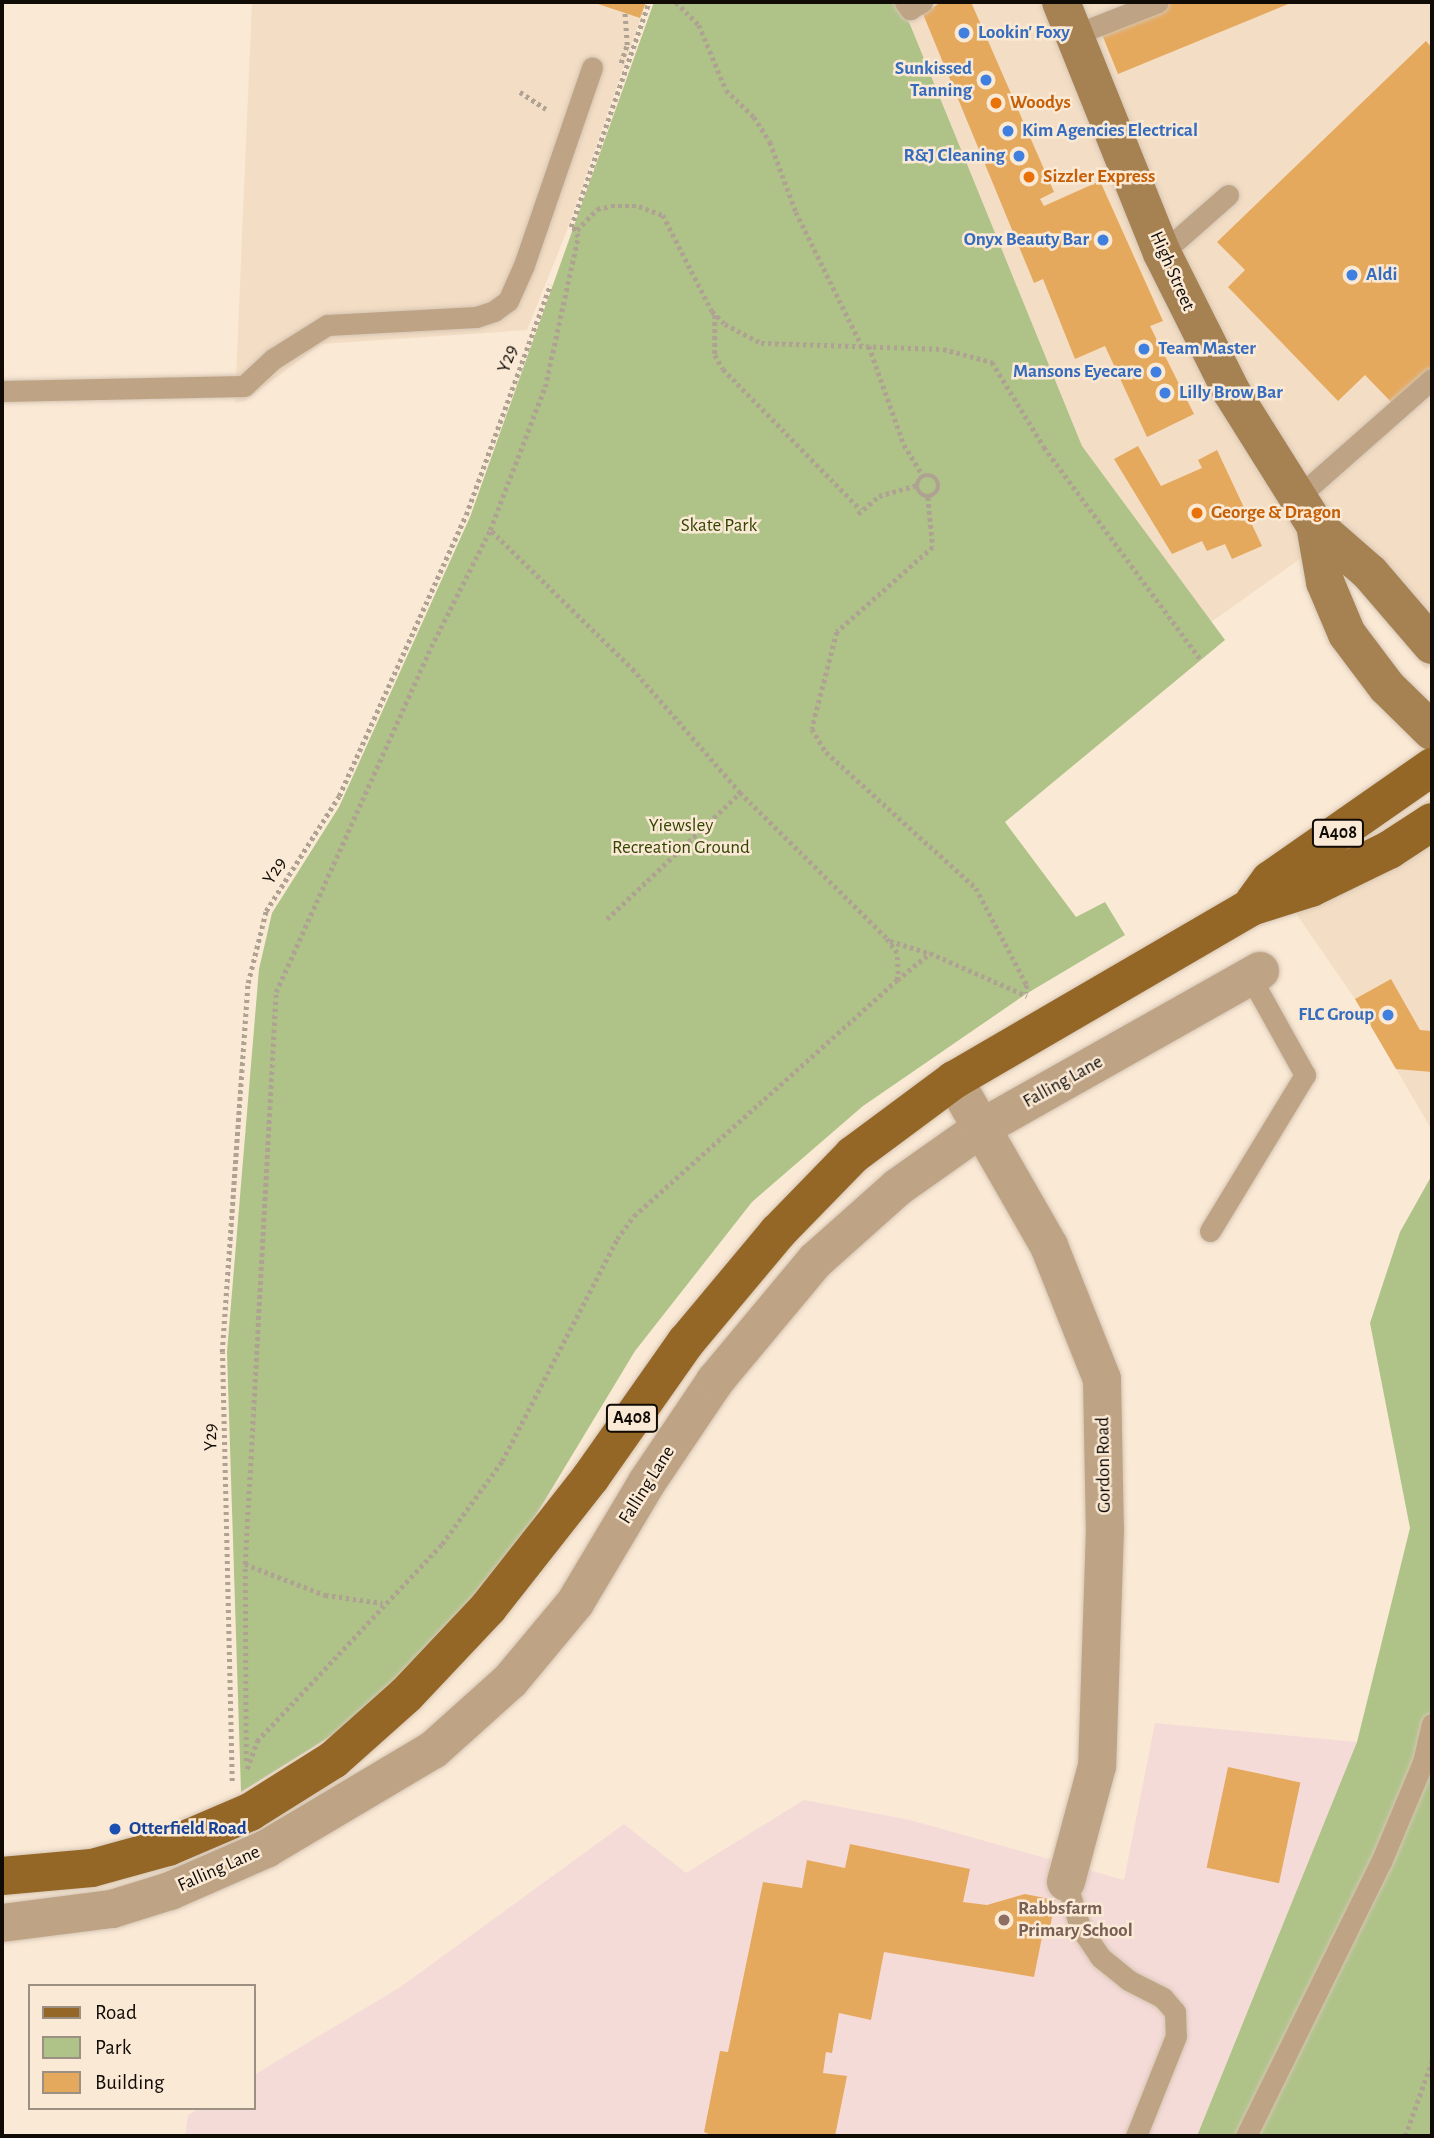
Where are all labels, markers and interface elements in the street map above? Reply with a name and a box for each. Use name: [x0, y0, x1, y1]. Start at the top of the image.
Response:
place label: Lookin' Foxy: [978, 22, 1070, 44]
marker: Lookin' Foxy: [956, 25, 972, 41]
place label: Sunkissed Tanning: [895, 58, 972, 102]
marker: Sunkissed Tanning: [978, 72, 994, 88]
place label: Woodys: [1010, 92, 1071, 114]
marker: Woodys: [988, 95, 1004, 111]
place label: Kim Agencies Electrical: [1022, 120, 1198, 142]
marker: Kim Agencies Electrical: [1000, 123, 1016, 139]
place label: R&J Cleaning: [904, 145, 1005, 167]
marker: R&J Cleaning: [1011, 148, 1027, 164]
place label: Sizzler Express: [1043, 166, 1155, 188]
marker: Sizzler Express: [1021, 169, 1037, 185]
street label: High Street: [1144, 228, 1200, 314]
place label: Onyx Beauty Bar: [964, 229, 1089, 251]
marker: Onyx Beauty Bar: [1095, 232, 1111, 248]
place label: Aldi: [1366, 264, 1398, 286]
marker: Aldi: [1344, 267, 1360, 283]
place label: Team Master: [1158, 338, 1256, 360]
marker: Team Master: [1136, 341, 1152, 357]
street label: Y29: [493, 342, 523, 376]
place label: Mansons Eyecare: [1013, 361, 1142, 383]
marker: Mansons Eyecare: [1148, 364, 1164, 380]
place label: Lilly Brow Bar: [1179, 382, 1283, 404]
marker: Lilly Brow Bar: [1157, 385, 1173, 401]
place label: George & Dragon: [1211, 502, 1341, 524]
marker: George & Dragon: [1189, 505, 1205, 521]
park label: Skate Park: [681, 515, 757, 537]
park label: Yiewsley Recreation Ground: [612, 815, 750, 859]
road number: A408: [1312, 818, 1364, 848]
street label: Y29: [258, 853, 292, 889]
place label: FLC Group: [1298, 1004, 1374, 1026]
marker: FLC Group: [1380, 1007, 1396, 1023]
street label: Falling Lane: [1019, 1051, 1107, 1113]
road number: A408: [606, 1404, 658, 1433]
street label: Gordon Road: [1092, 1417, 1116, 1513]
street label: Y29: [199, 1423, 223, 1451]
street label: Falling Lane: [614, 1442, 680, 1528]
place label: Otterfield Road: [129, 1818, 247, 1840]
marker: Otterfield Road: [107, 1821, 123, 1837]
street label: Falling Lane: [174, 1841, 264, 1897]
place label: Rabbsfarm Primary School: [1018, 1898, 1133, 1942]
marker: Rabbsfarm Primary School: [996, 1912, 1012, 1928]
legend: [28, 1984, 256, 2110]
text: Road: [95, 2002, 137, 2023]
text: Park: [95, 2037, 131, 2058]
text: Building: [95, 2072, 164, 2093]

